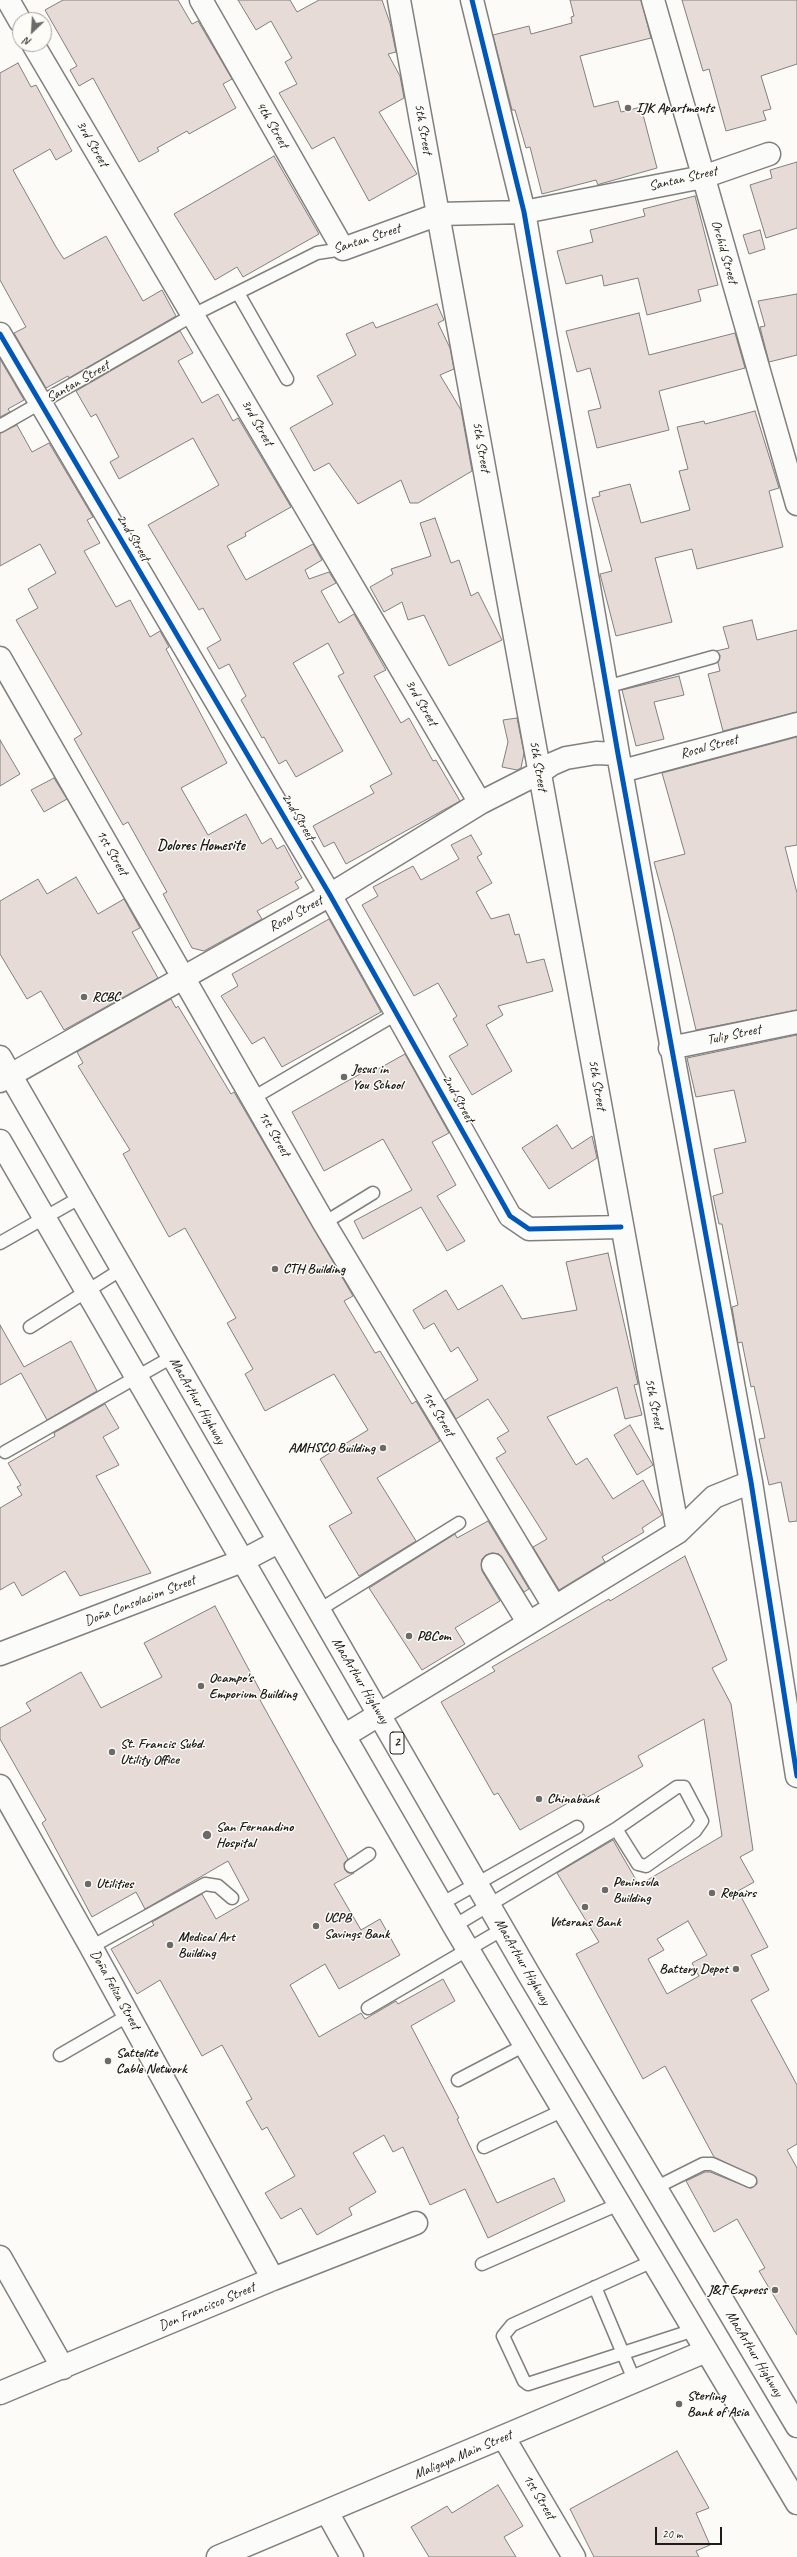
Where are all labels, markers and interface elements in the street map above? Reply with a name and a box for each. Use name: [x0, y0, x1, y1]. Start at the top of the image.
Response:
north arrow: [12, 12, 52, 52]
text: N: [21, 34, 33, 50]
street label: 4th Street: [252, 99, 292, 151]
place label: IJK Apartments: [636, 100, 714, 116]
street label: 5th Street: [410, 102, 436, 156]
marker: IJK Apartments: [623, 103, 633, 113]
street label: 3rd Street: [72, 118, 112, 170]
street label: Santan Street: [647, 163, 719, 195]
street label: Orchid Street: [707, 218, 741, 286]
street label: Santan Street: [331, 220, 403, 258]
street label: Santan Street: [44, 357, 112, 407]
street label: 3rd Street: [237, 397, 277, 449]
street label: 5th Street: [468, 420, 494, 474]
street label: 2nd Street: [112, 511, 154, 565]
street label: 3rd Street: [401, 677, 441, 729]
street label: Rosal Street: [678, 731, 740, 763]
street label: 5th Street: [525, 739, 551, 793]
street label: 2nd Street: [277, 790, 319, 844]
street label: 1st Street: [92, 827, 132, 879]
district label: Dolores Homesite: [157, 837, 245, 855]
street label: Rosal Street: [266, 892, 326, 936]
place label: RCBC: [92, 989, 120, 1005]
marker: RCBC: [79, 992, 89, 1002]
street label: Tulip Street: [706, 1021, 762, 1049]
street label: 5th Street: [584, 1058, 610, 1112]
place label: Jesus in You School: [352, 1061, 403, 1094]
marker: Jesus in You School: [339, 1072, 349, 1082]
street label: 2nd Street: [438, 1072, 478, 1126]
street label: 1st Street: [254, 1108, 294, 1160]
place label: CTH Building: [283, 1261, 345, 1277]
marker: CTH Building: [270, 1264, 280, 1274]
street label: MacArthur Highway: [165, 1355, 229, 1447]
street label: 5th Street: [641, 1377, 667, 1431]
street label: 1st Street: [418, 1388, 458, 1440]
place label: AMHSCO Building: [288, 1440, 375, 1456]
marker: AMHSCO Building: [378, 1443, 388, 1453]
street label: Doña Consolacion Street: [82, 1572, 198, 1630]
place label: PBCom: [417, 1628, 451, 1644]
marker: PBCom: [404, 1631, 414, 1641]
street label: MacArthur Highway: [328, 1635, 392, 1727]
place label: Ocampo's Emporium Building: [209, 1670, 297, 1702]
marker: Ocampo's Emporium Building: [196, 1681, 206, 1691]
road number: 2: [390, 1732, 404, 1754]
place label: St. Francis Subd. Utility Office: [120, 1736, 205, 1768]
marker: St. Francis Subd. Utility Office: [107, 1747, 117, 1757]
place label: Chinabank: [547, 1791, 599, 1807]
marker: Chinabank: [534, 1794, 544, 1804]
place label: San Fernandino Hospital: [216, 1819, 293, 1852]
marker: San Fernandino Hospital: [201, 1829, 213, 1841]
place label: Peninsula Building: [613, 1874, 658, 1906]
place label: Utilities: [96, 1876, 133, 1892]
marker: Utilities: [83, 1879, 93, 1889]
marker: Peninsula Building: [600, 1885, 610, 1895]
place label: Repairs: [720, 1885, 756, 1901]
marker: Repairs: [707, 1888, 717, 1898]
marker: Veterans Bank: [580, 1902, 590, 1912]
place label: UCPB Savings Bank: [324, 1910, 389, 1942]
place label: Veterans Bank: [549, 1914, 621, 1930]
street label: MacArthur Highway: [490, 1916, 554, 2008]
marker: UCPB Savings Bank: [311, 1921, 321, 1931]
place label: Medical Art Building: [178, 1929, 235, 1962]
marker: Medical Art Building: [165, 1940, 175, 1950]
street label: Doña Feliza Street: [86, 1947, 144, 2033]
place label: Battery Depot: [659, 1961, 728, 1977]
marker: Battery Depot: [731, 1964, 741, 1974]
place label: Sattelite Cable Network: [116, 2045, 186, 2078]
marker: Sattelite Cable Network: [103, 2056, 113, 2066]
street label: Don Francisco Street: [156, 2279, 258, 2335]
place label: J&T Express: [708, 2282, 767, 2298]
marker: J&T Express: [770, 2285, 780, 2295]
street label: MacArthur Highway: [722, 2308, 786, 2400]
place label: Sterling Bank of Asia: [687, 2388, 749, 2420]
marker: Sterling Bank of Asia: [674, 2399, 684, 2409]
street label: Maligaya Main Street: [411, 2427, 515, 2483]
street label: 1st Street: [519, 2471, 559, 2523]
scale bar: [657, 2519, 724, 2545]
text: 20 m: [662, 2526, 682, 2542]

